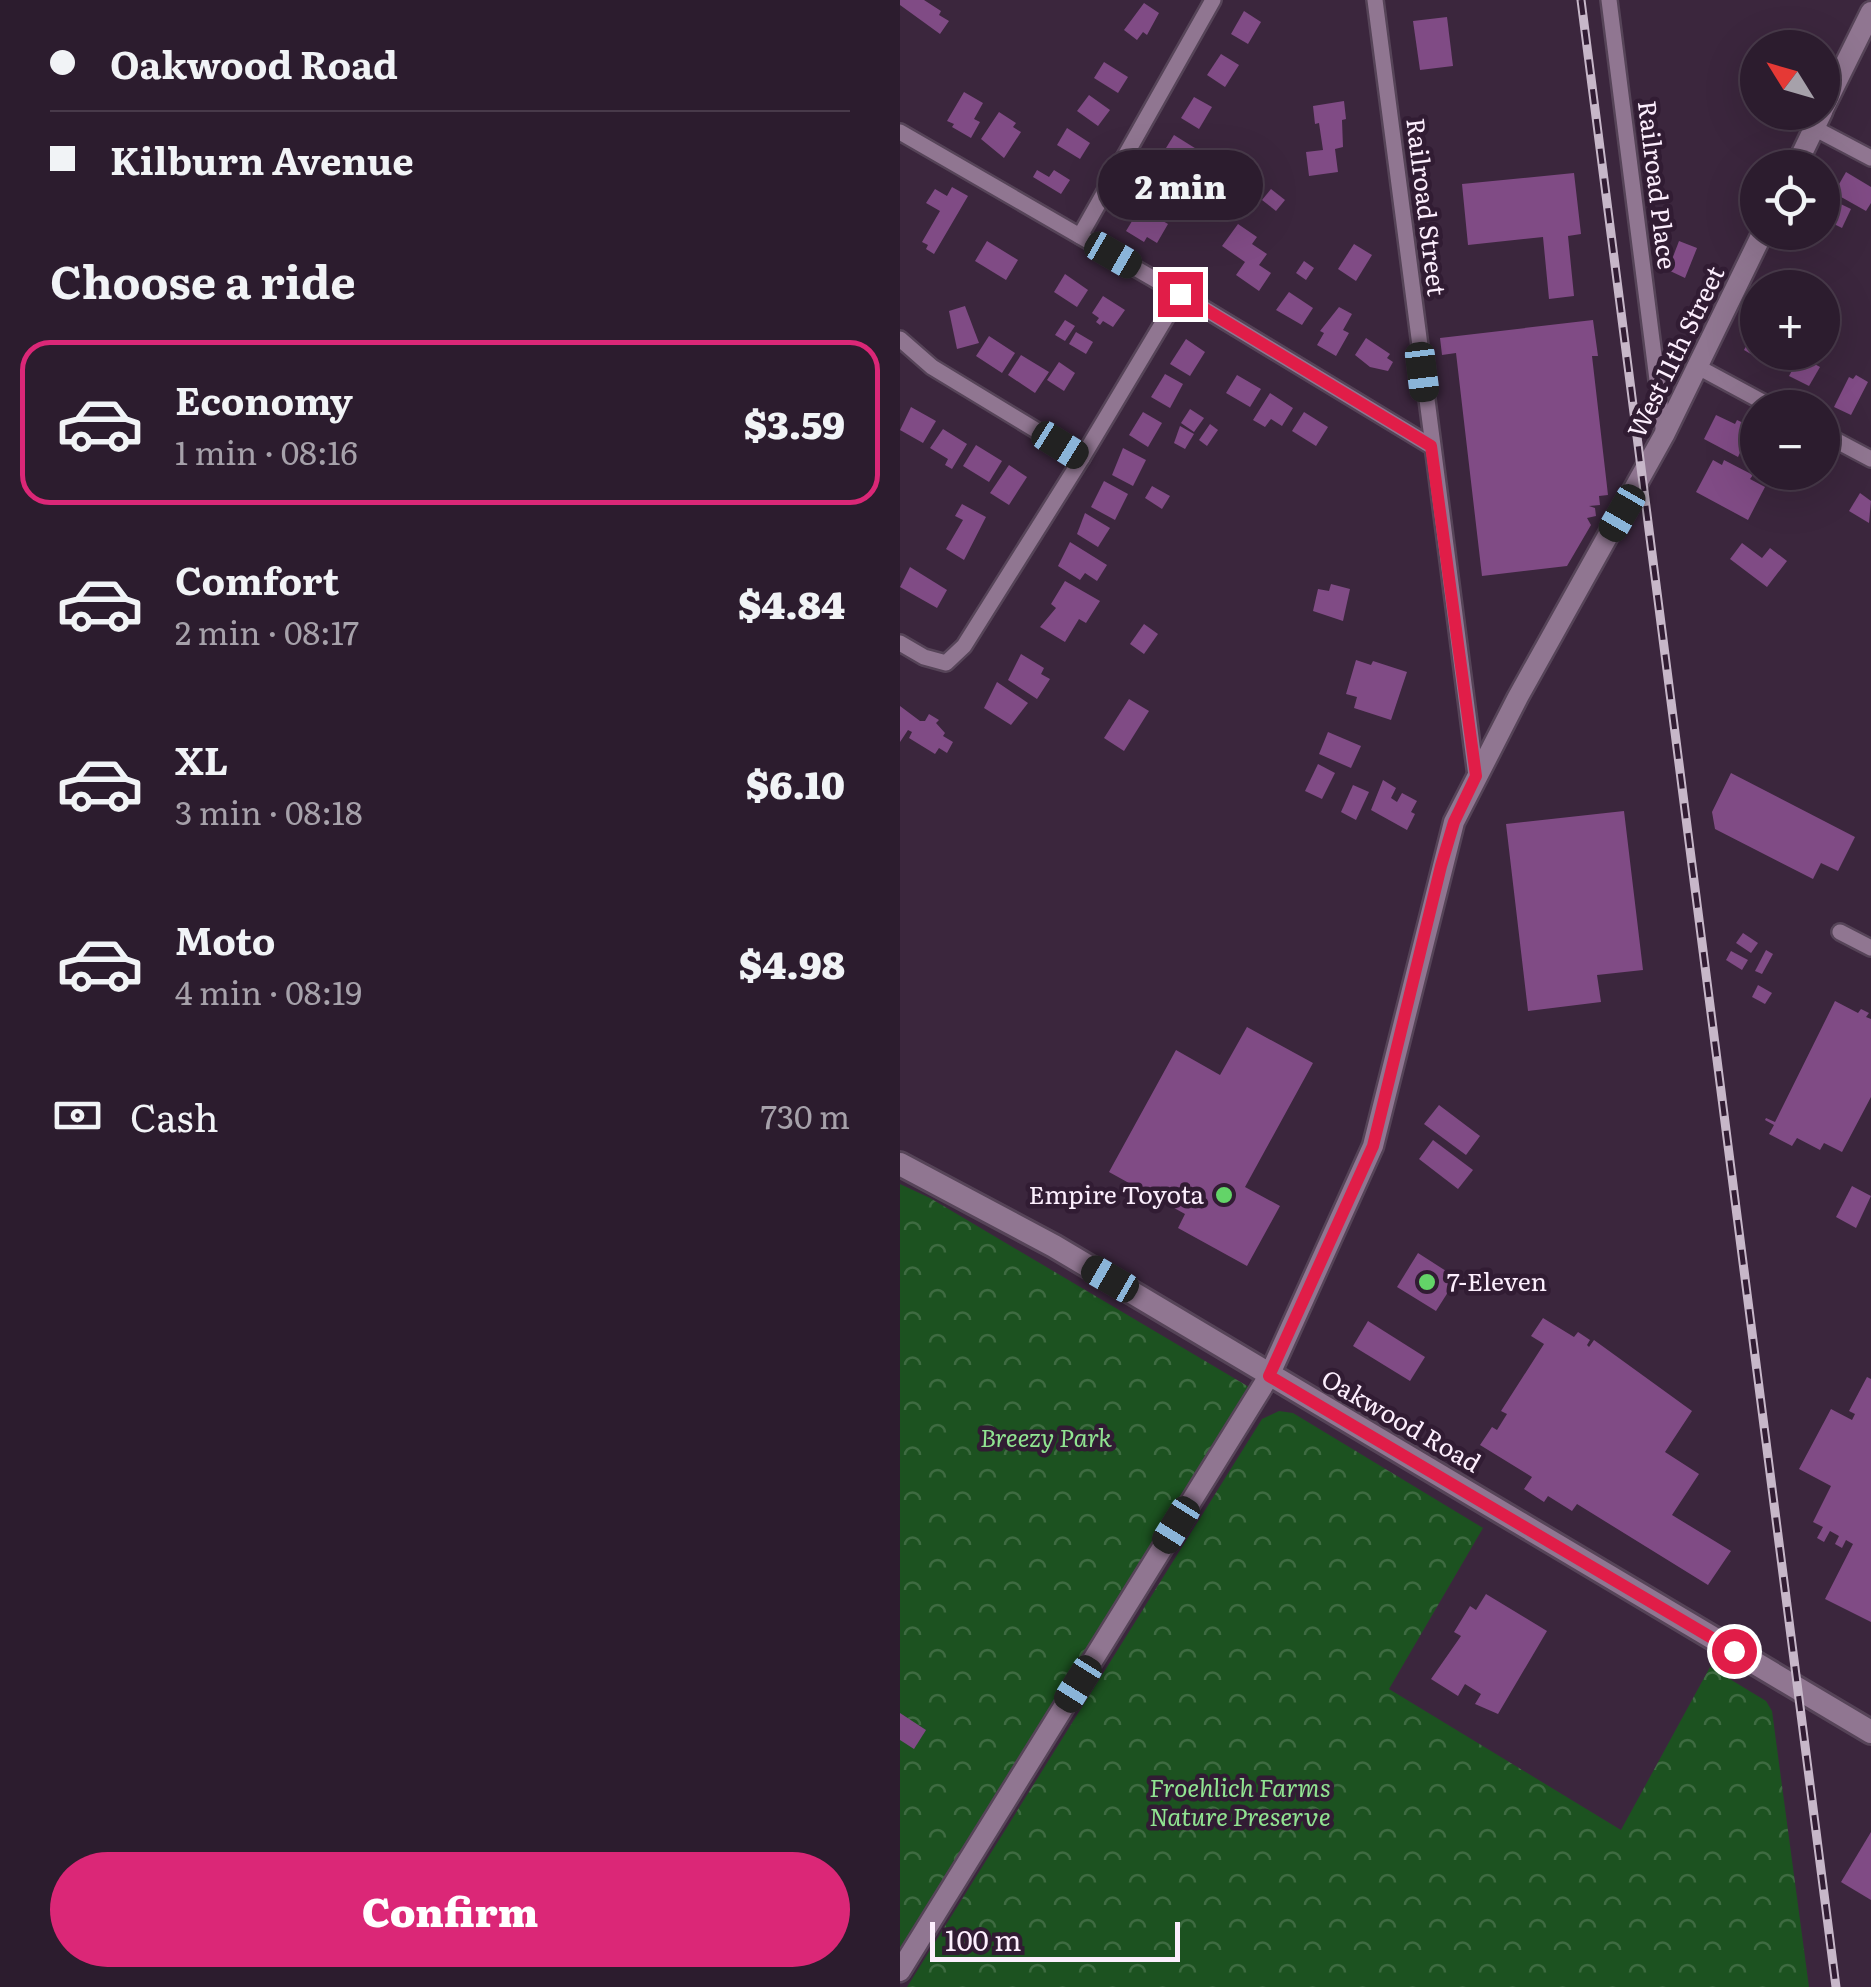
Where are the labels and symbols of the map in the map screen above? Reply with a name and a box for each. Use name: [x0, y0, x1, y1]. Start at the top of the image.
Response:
north arrow: [1740, 30, 1840, 130]
street label: Railroad Place: [1630, 98, 1687, 271]
street label: Railroad Street: [1398, 116, 1457, 298]
callout: 2 min: [1098, 149, 1262, 219]
car: [1080, 227, 1146, 283]
street label: West 11th Street: [1617, 259, 1732, 444]
route end: [1158, 272, 1203, 317]
car: [1403, 340, 1441, 404]
car: [1027, 416, 1093, 474]
car: [1594, 480, 1650, 546]
place label: Empire Toyota: [1028, 1175, 1205, 1212]
marker: Empire Toyota: [1213, 1184, 1235, 1206]
car: [1077, 1251, 1143, 1307]
place label: 7-Eleven: [1447, 1262, 1547, 1299]
marker: 7-Eleven: [1416, 1271, 1438, 1293]
street label: Oakwood Road: [1315, 1359, 1488, 1480]
park label: Breezy Park: [980, 1418, 1112, 1455]
car: [1147, 1492, 1205, 1558]
route start: [1712, 1629, 1757, 1674]
car: [1049, 1651, 1107, 1717]
park label: Froehlich Farms Nature Preserve: [1149, 1768, 1331, 1834]
scale bar: [930, 1917, 1180, 1962]

